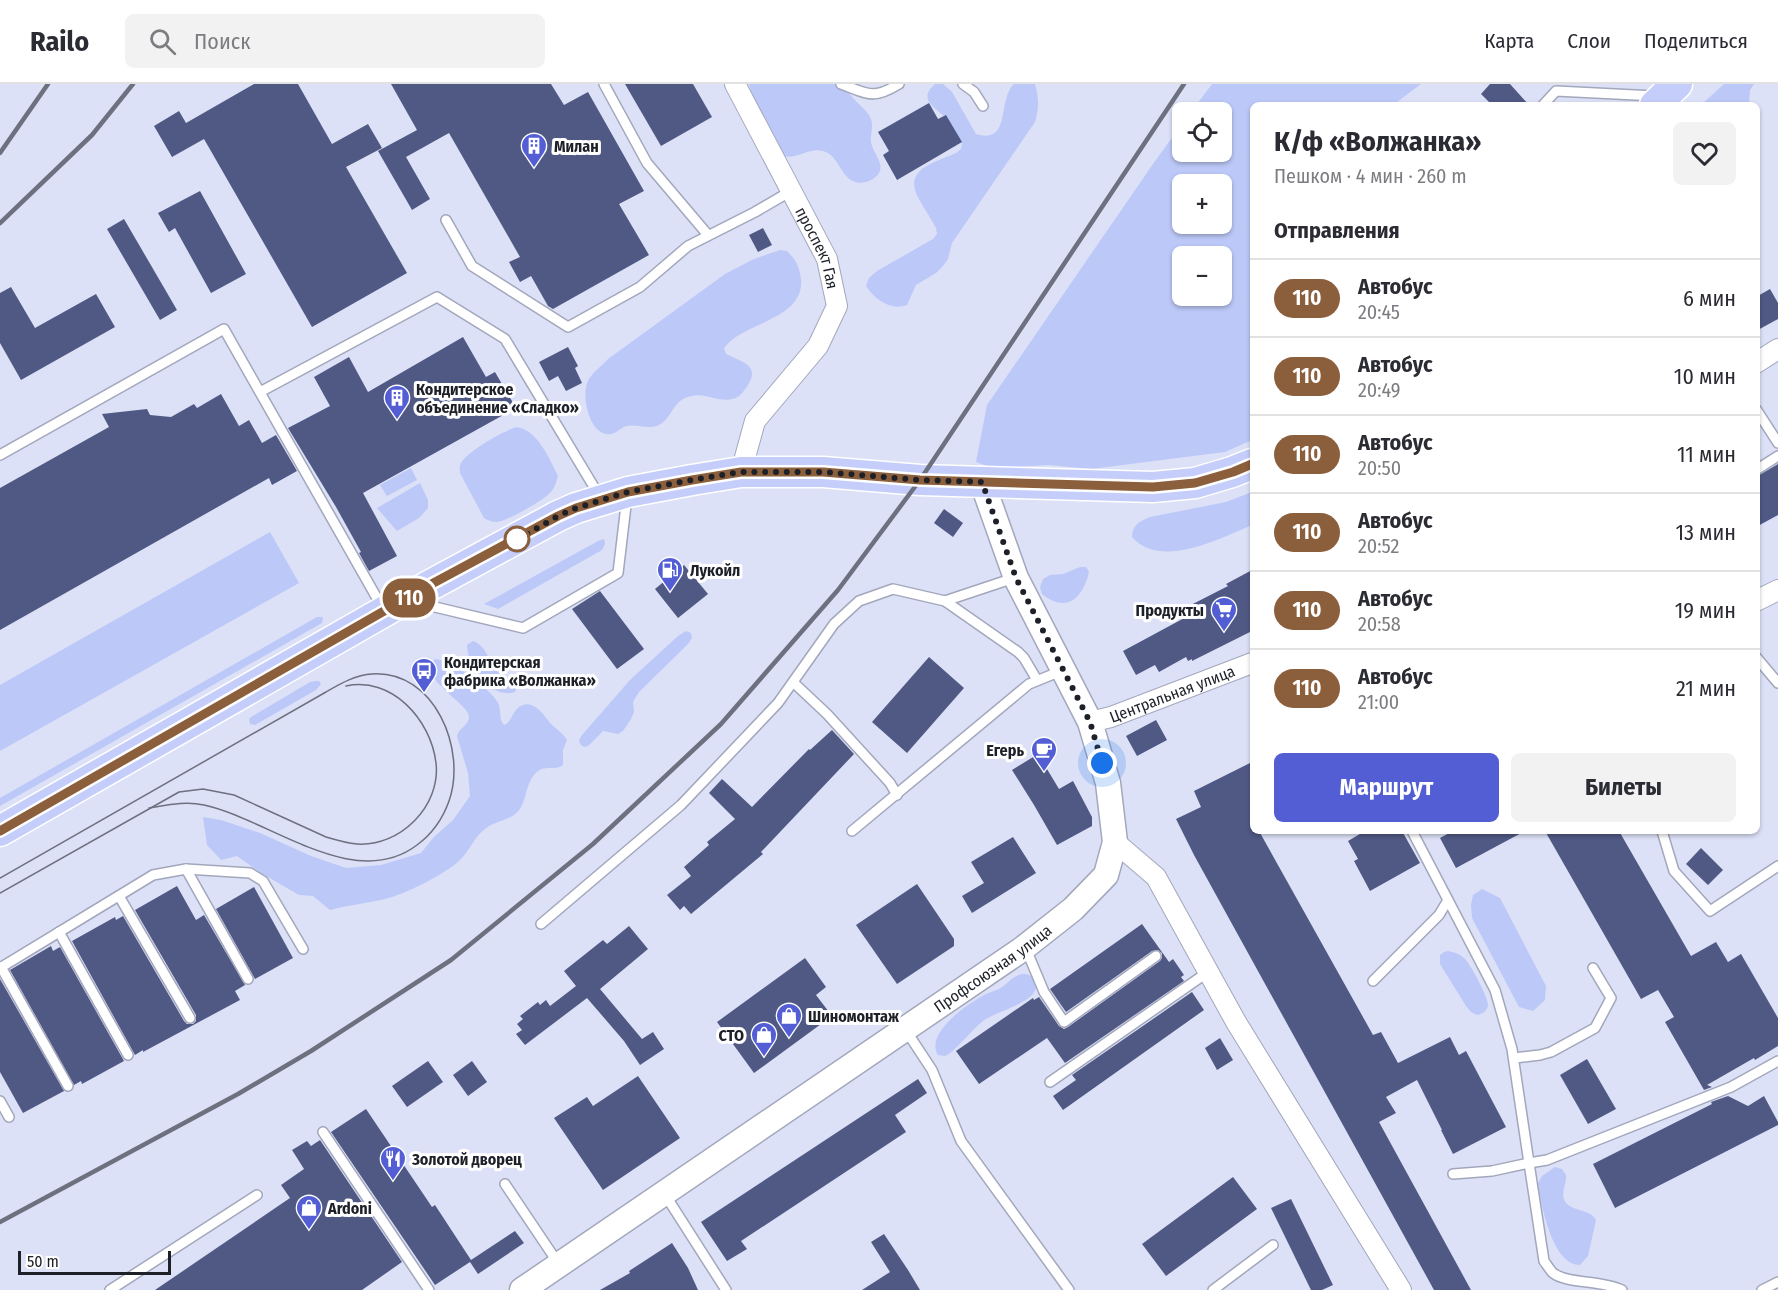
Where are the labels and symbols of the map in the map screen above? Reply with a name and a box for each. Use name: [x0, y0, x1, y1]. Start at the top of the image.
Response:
building icon: Милан: [519, 131, 549, 169]
place label: Милан: [554, 137, 599, 156]
street label: проспект Гая: [791, 204, 842, 291]
place label: Кондитерское объединение «Сладко»: [416, 380, 579, 417]
building icon: Кондитерское объединение «Сладко»: [382, 383, 412, 421]
unlabelled marker: [504, 526, 530, 552]
fuel station icon: Лукойл: [655, 555, 685, 593]
place label: Лукойл: [690, 561, 740, 580]
line badge: 110: [374, 578, 444, 618]
supermarket icon: Продукты: [1209, 595, 1239, 633]
place label: Продукты: [1136, 601, 1204, 620]
place label: Кондитерская фабрика «Волжанка»: [444, 653, 596, 690]
bus stop icon: Кондитерская фабрика «Волжанка»: [409, 656, 439, 694]
street label: Центральная улица: [1107, 661, 1238, 727]
cafe icon: Егерь: [1029, 735, 1059, 773]
place label: Егерь: [986, 741, 1024, 760]
your location: [1087, 748, 1117, 778]
street label: Профсоюзная улица: [930, 921, 1056, 1017]
shop icon: Шиномонтаж: [774, 1001, 804, 1039]
place label: Шиномонтаж: [808, 1007, 899, 1026]
shop icon: СТО: [749, 1020, 779, 1058]
place label: СТО: [718, 1026, 744, 1045]
restaurant icon: Золотой дворец: [378, 1144, 408, 1182]
place label: Золотой дворец: [411, 1150, 522, 1169]
shop icon: Ardoni: [294, 1193, 324, 1231]
place label: Ardoni: [327, 1199, 372, 1218]
scale bar: [18, 1248, 171, 1276]

